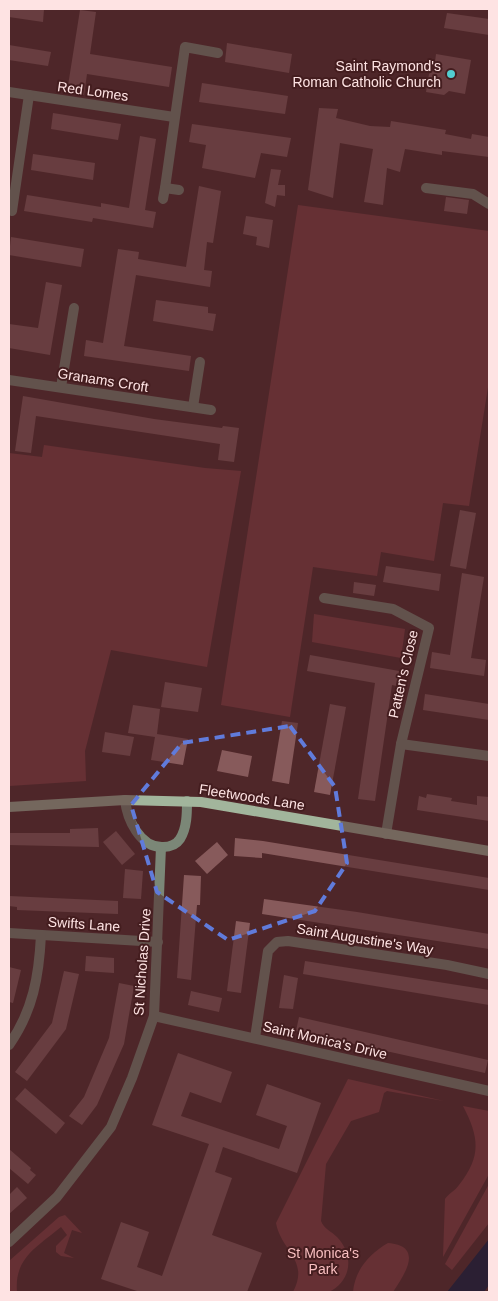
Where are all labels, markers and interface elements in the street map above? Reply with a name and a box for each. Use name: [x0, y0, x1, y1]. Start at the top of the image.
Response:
place label: Saint Raymond's Roman Catholic Church: [292, 58, 441, 90]
marker: Saint Raymond's Roman Catholic Church: [445, 68, 457, 80]
street label: Red Lomes: [56, 78, 130, 104]
street label: Granams Croft: [56, 365, 150, 395]
street label: Patten's Close: [385, 628, 421, 720]
street label: Fleetwoods Lane: [198, 781, 306, 813]
street label: St Nicholas Drive: [130, 908, 154, 1016]
street label: Swifts Lane: [47, 913, 121, 935]
street label: Saint Augustine's Way: [295, 920, 435, 958]
street label: Saint Monica's Drive: [261, 1018, 389, 1062]
park label: St Monica's Park: [287, 1245, 359, 1277]

